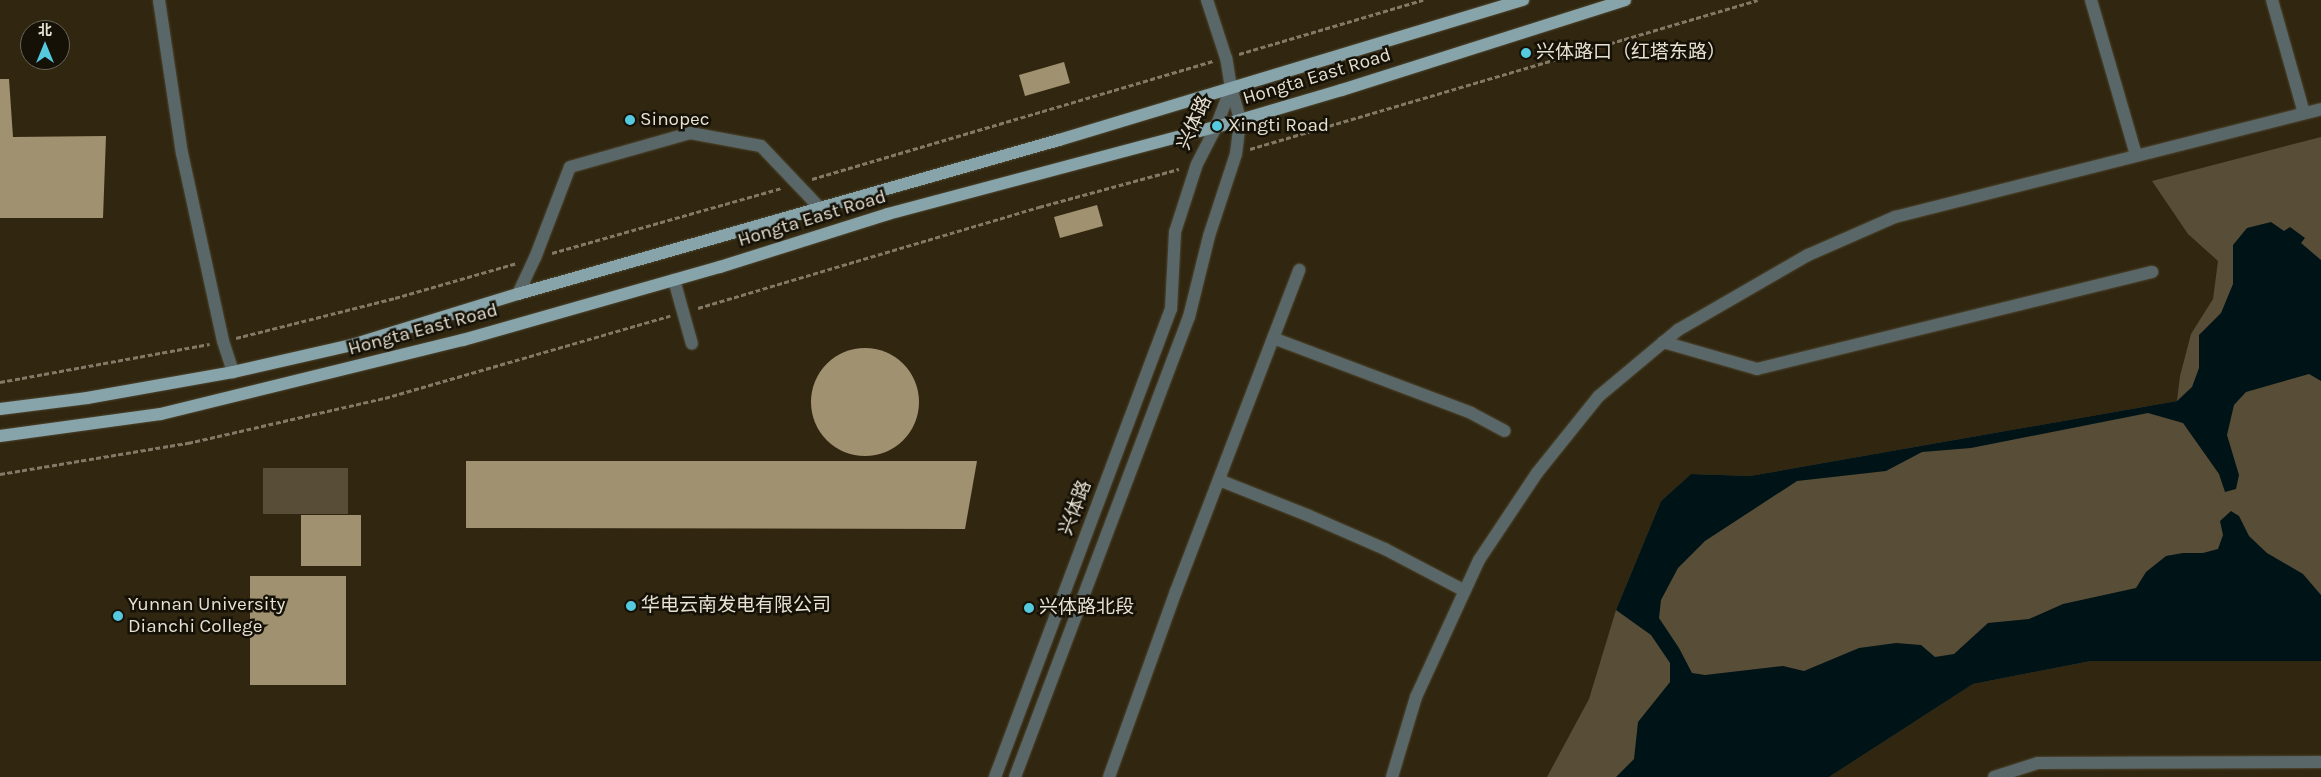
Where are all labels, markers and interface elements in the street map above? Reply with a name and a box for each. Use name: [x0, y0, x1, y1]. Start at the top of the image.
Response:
north arrow: [20, 20, 70, 70]
text: 北: [38, 22, 52, 39]
place label: 兴体路口（红塔东路）: [1536, 42, 1726, 64]
street label: Hongta East Road: [1240, 44, 1394, 110]
marker: 兴体路口（红塔东路）: [1520, 47, 1532, 59]
street label: 兴体路: [1173, 92, 1217, 154]
place label: Sinopec: [640, 109, 710, 131]
marker: Sinopec: [624, 114, 636, 126]
place label: Xingti Road: [1228, 115, 1329, 137]
marker: Xingti Road: [1210, 119, 1224, 133]
street label: Hongta East Road: [735, 186, 889, 252]
street label: Hongta East Road: [346, 299, 500, 361]
street label: 兴体路: [1055, 477, 1097, 539]
place label: Yunnan University Dianchi College: [128, 594, 285, 638]
place label: 华电云南发电有限公司: [641, 595, 831, 617]
place label: 兴体路北段: [1039, 597, 1134, 619]
marker: 华电云南发电有限公司: [625, 600, 637, 612]
marker: 兴体路北段: [1023, 602, 1035, 614]
marker: Yunnan University Dianchi College: [112, 610, 124, 622]

